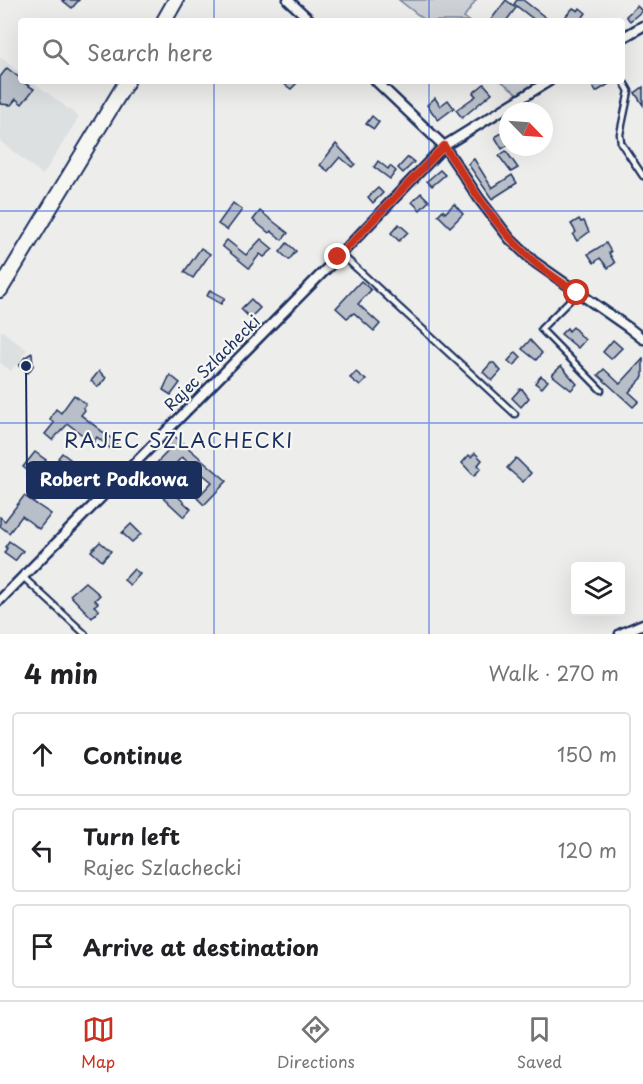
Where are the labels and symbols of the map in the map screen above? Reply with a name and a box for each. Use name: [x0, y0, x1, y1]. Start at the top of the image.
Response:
north arrow: [499, 102, 553, 156]
route end: [324, 243, 350, 269]
route start: [563, 279, 589, 305]
street label: Rajec Szlachecki: [158, 309, 265, 416]
district label: RAJEC SZLACHECKI: [64, 425, 294, 455]
callout: Robert Podkowa: [27, 462, 201, 498]
text: Robert Podkowa: [40, 465, 188, 492]

